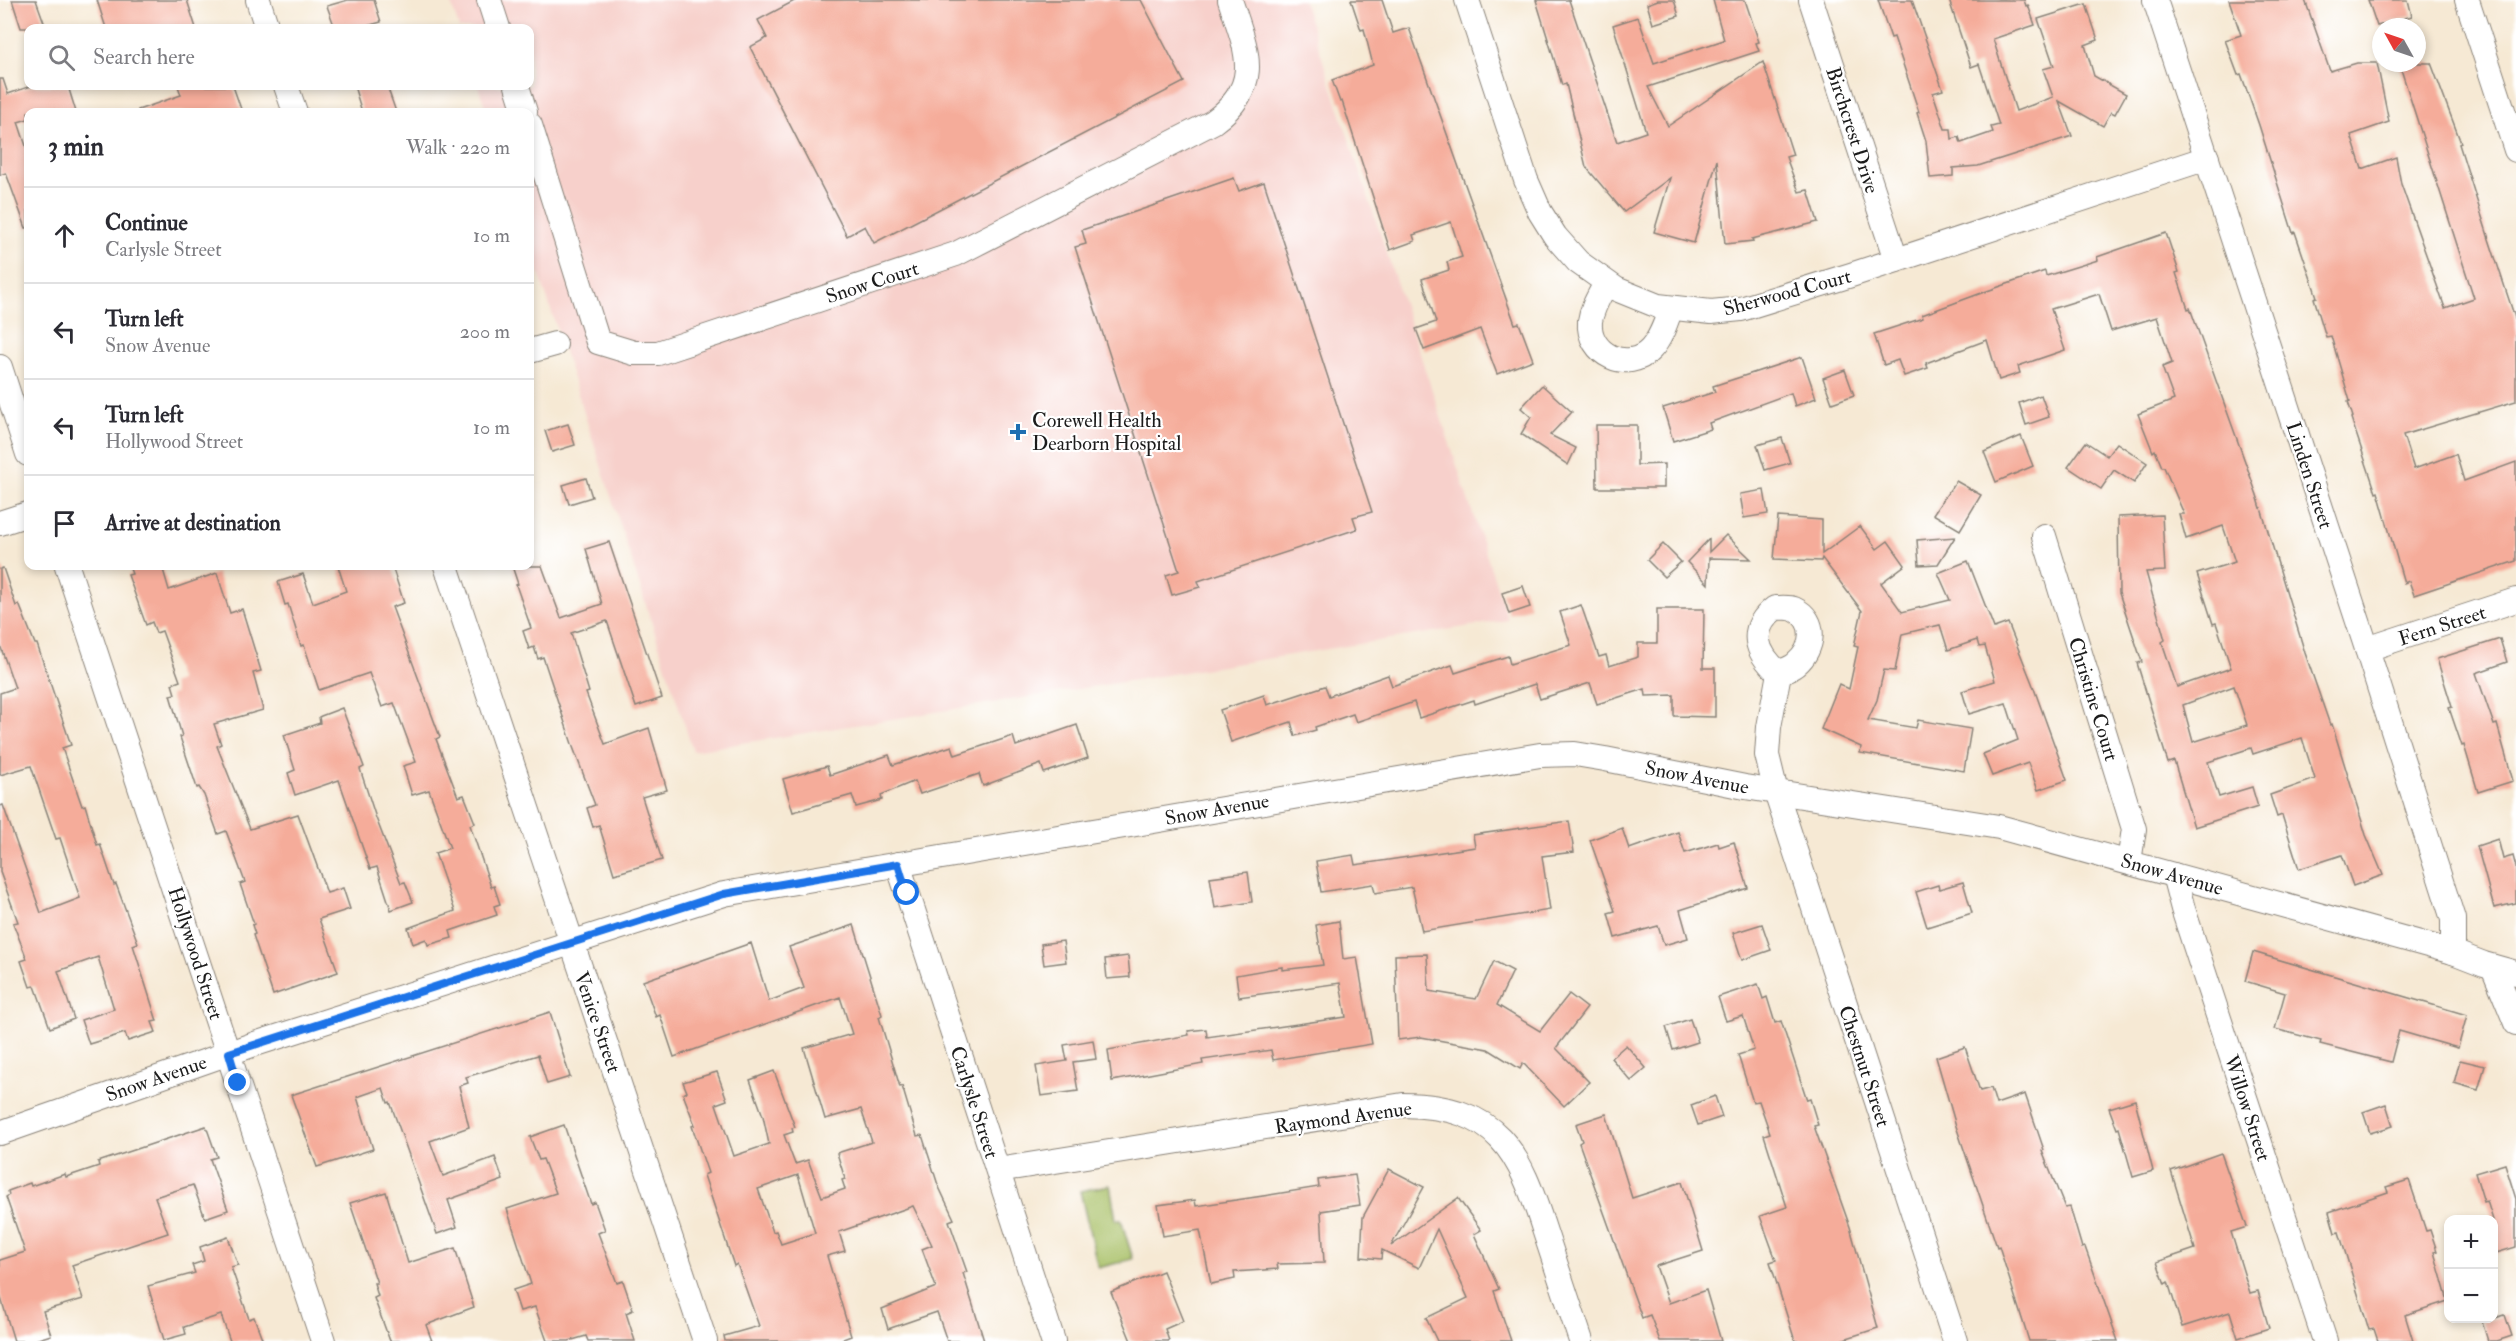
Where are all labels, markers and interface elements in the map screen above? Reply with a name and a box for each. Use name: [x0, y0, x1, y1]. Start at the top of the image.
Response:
north arrow: [2372, 18, 2426, 72]
search box: [24, 24, 534, 90]
icon: search: [45, 41, 78, 74]
text: Search here: [93, 43, 195, 71]
street label: Birchcrest Drive: [1820, 64, 1885, 197]
text: 3 min: [48, 131, 104, 163]
text: Walk · 220 m: [406, 135, 510, 160]
text: Continue: [105, 209, 188, 237]
icon: ahead: [48, 219, 81, 252]
text: 10 m: [473, 223, 510, 248]
text: Carlysle Street: [105, 237, 222, 262]
street label: Snow Court: [823, 256, 922, 309]
street label: Sherwood Court: [1720, 263, 1854, 322]
text: Turn left: [105, 305, 184, 333]
icon: left: [48, 315, 81, 348]
text: 200 m: [460, 319, 510, 344]
text: Snow Avenue: [105, 333, 210, 358]
text: Turn left: [105, 401, 184, 429]
place label: Corewell Health Dearborn Hospital: [1032, 408, 1181, 457]
icon: left: [48, 411, 81, 444]
text: 10 m: [473, 415, 510, 440]
street label: Linden Street: [2280, 419, 2339, 532]
marker: Corewell Health Dearborn Hospital: [1009, 423, 1027, 441]
text: Hollywood Street: [105, 429, 243, 454]
icon: arrive: [48, 507, 81, 540]
text: Arrive at destination: [105, 509, 281, 537]
street label: Fern Street: [2395, 599, 2490, 651]
street label: Christine Court: [2063, 634, 2124, 764]
street label: Snow Avenue: [1643, 755, 1751, 800]
street label: Snow Avenue: [1163, 788, 1271, 831]
street label: Snow Avenue: [2118, 848, 2226, 901]
route start: [893, 879, 919, 905]
street label: Hollywood Street: [162, 883, 229, 1023]
street label: Venice Street: [569, 968, 627, 1076]
street label: Chestnut Street: [1833, 1002, 1896, 1131]
street label: Carlysle Street: [945, 1043, 1005, 1162]
street label: Snow Avenue: [102, 1050, 210, 1107]
street label: Willow Street: [2218, 1051, 2277, 1165]
route end: [224, 1069, 250, 1095]
street label: Raymond Avenue: [1273, 1095, 1413, 1140]
map controls: [2444, 1215, 2498, 1323]
button: +: [2444, 1215, 2498, 1269]
button: −: [2444, 1269, 2498, 1323]

